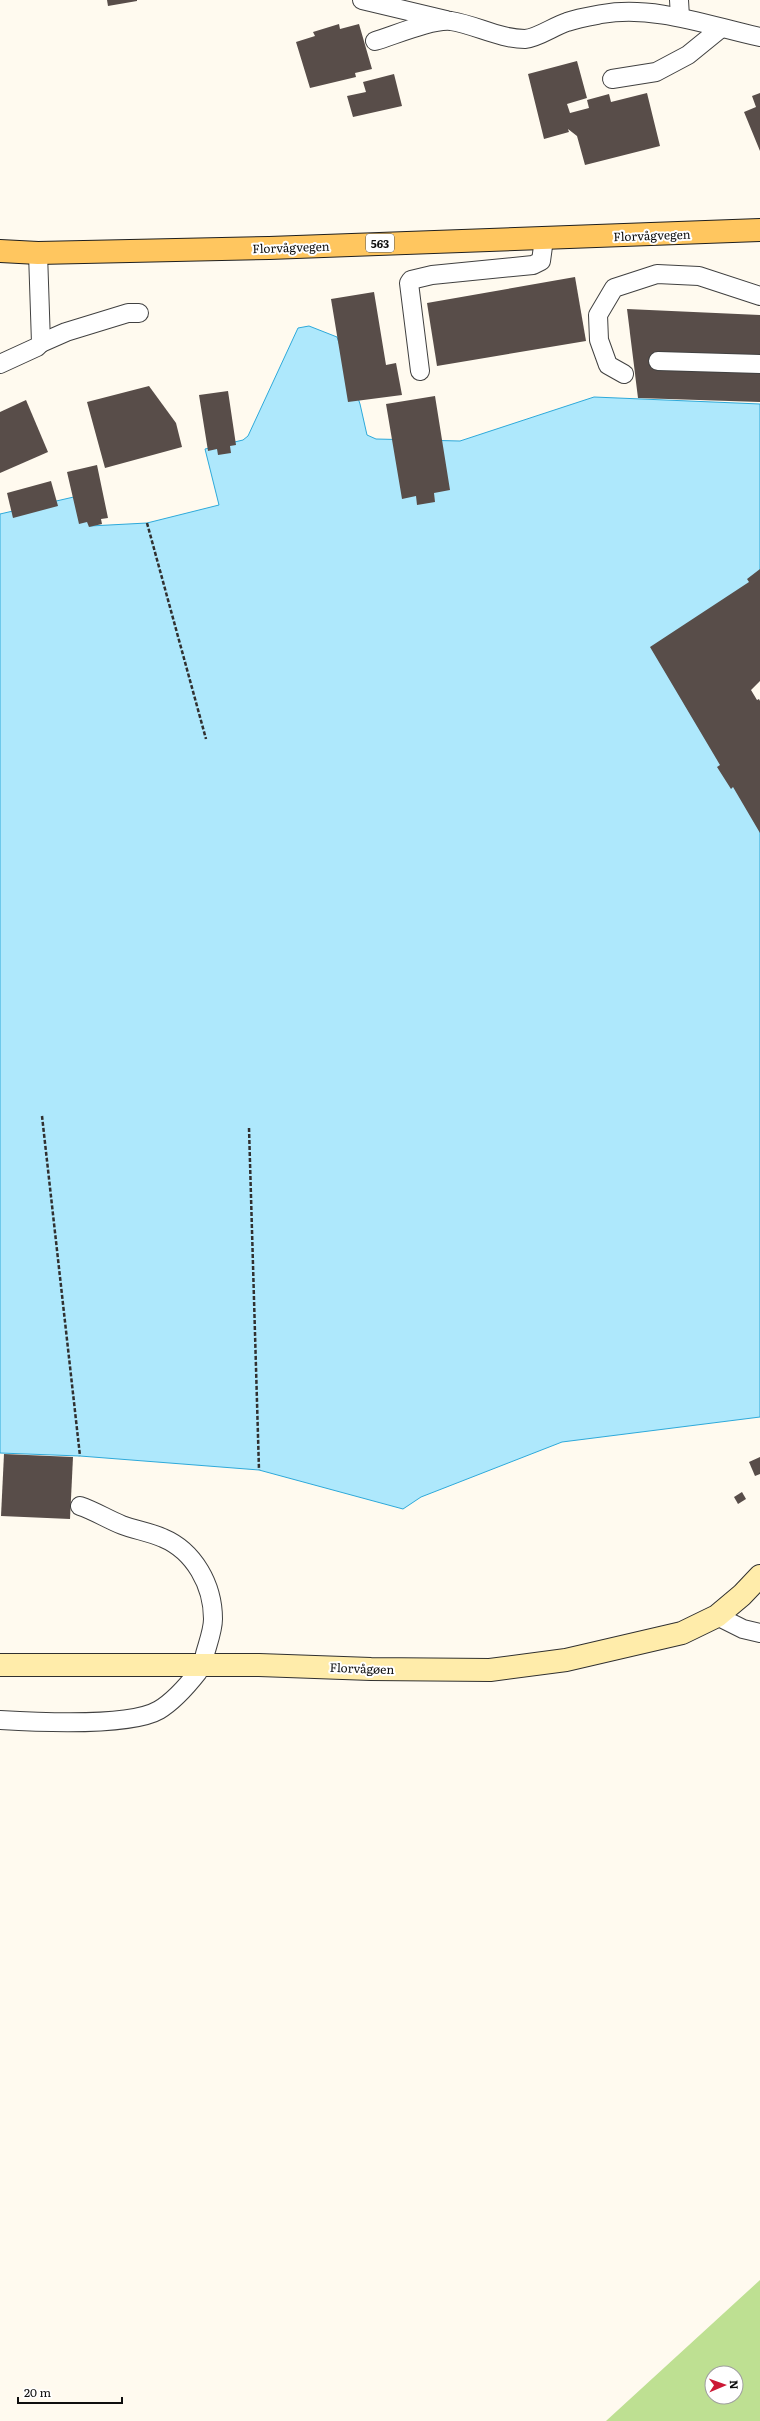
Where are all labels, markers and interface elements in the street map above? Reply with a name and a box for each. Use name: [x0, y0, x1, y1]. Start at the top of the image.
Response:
street label: Florvågvegen: [613, 225, 691, 245]
road number: 563: [366, 234, 394, 252]
street label: Florvågvegen: [252, 237, 330, 257]
street label: Florvågøen: [329, 1658, 395, 1678]
north arrow: [704, 2365, 744, 2405]
scale bar: [18, 2379, 122, 2405]
text: N: [727, 2380, 743, 2390]
text: 20 m: [24, 2383, 51, 2401]

